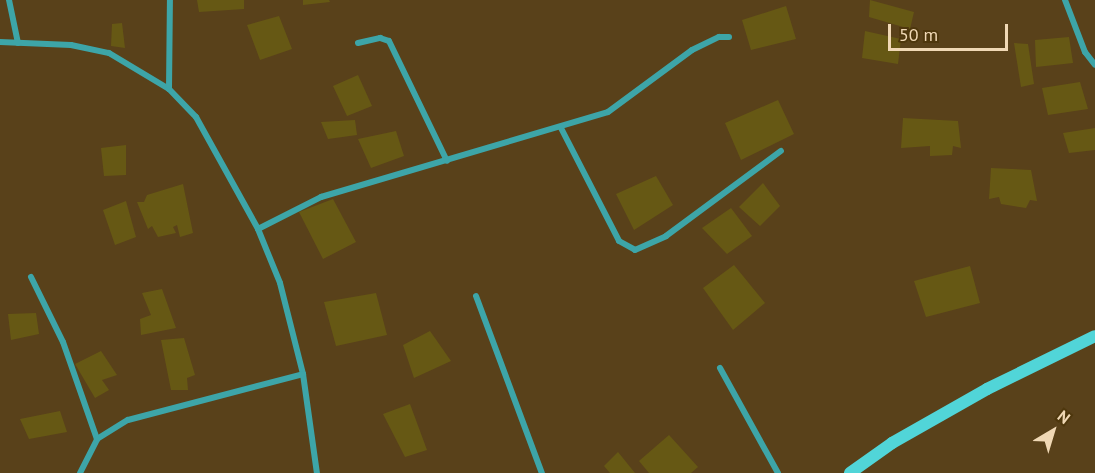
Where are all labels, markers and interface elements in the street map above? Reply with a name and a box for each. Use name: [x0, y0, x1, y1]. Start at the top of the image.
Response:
scale bar: [891, 12, 1011, 50]
text: 50 m: [899, 23, 938, 46]
north arrow: [1023, 401, 1083, 461]
text: N: [1054, 406, 1074, 428]

